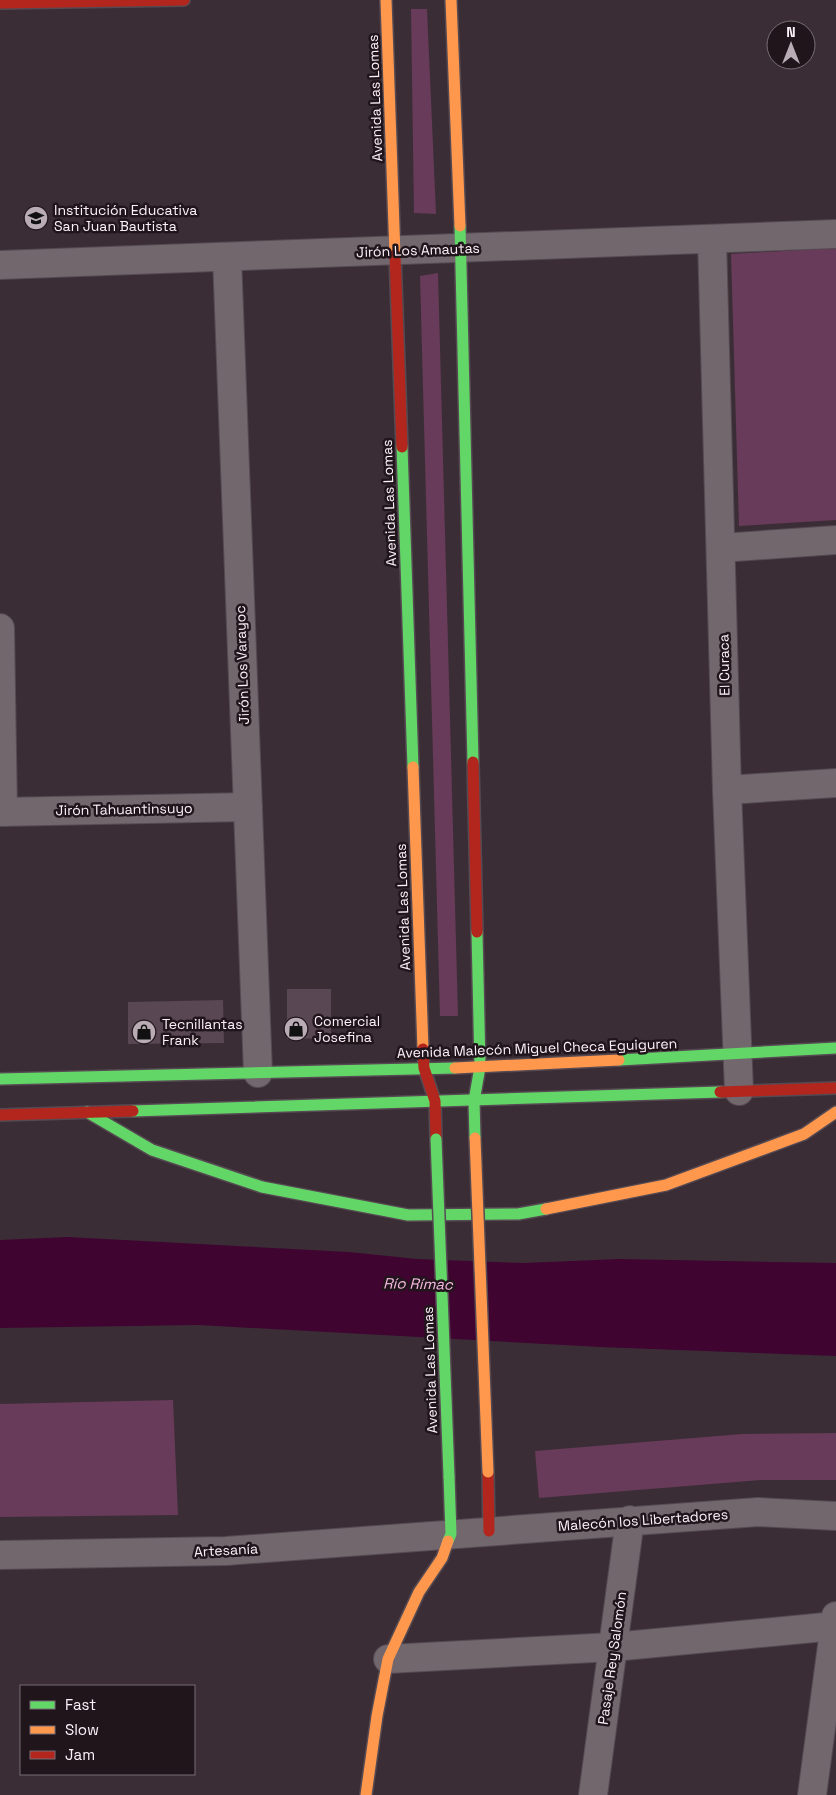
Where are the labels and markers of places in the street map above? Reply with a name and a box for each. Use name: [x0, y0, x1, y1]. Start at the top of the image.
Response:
place label: Institución Educativa San Juan Bautista: [54, 201, 197, 235]
school or university icon: Institución Educativa San Juan Bautista: [23, 205, 49, 231]
place label: Comercial Josefina: [314, 1012, 380, 1046]
place label: Tecnillantas Frank: [162, 1015, 243, 1049]
shop icon: Comercial Josefina: [283, 1016, 309, 1042]
shop icon: Tecnillantas Frank: [131, 1019, 157, 1045]

